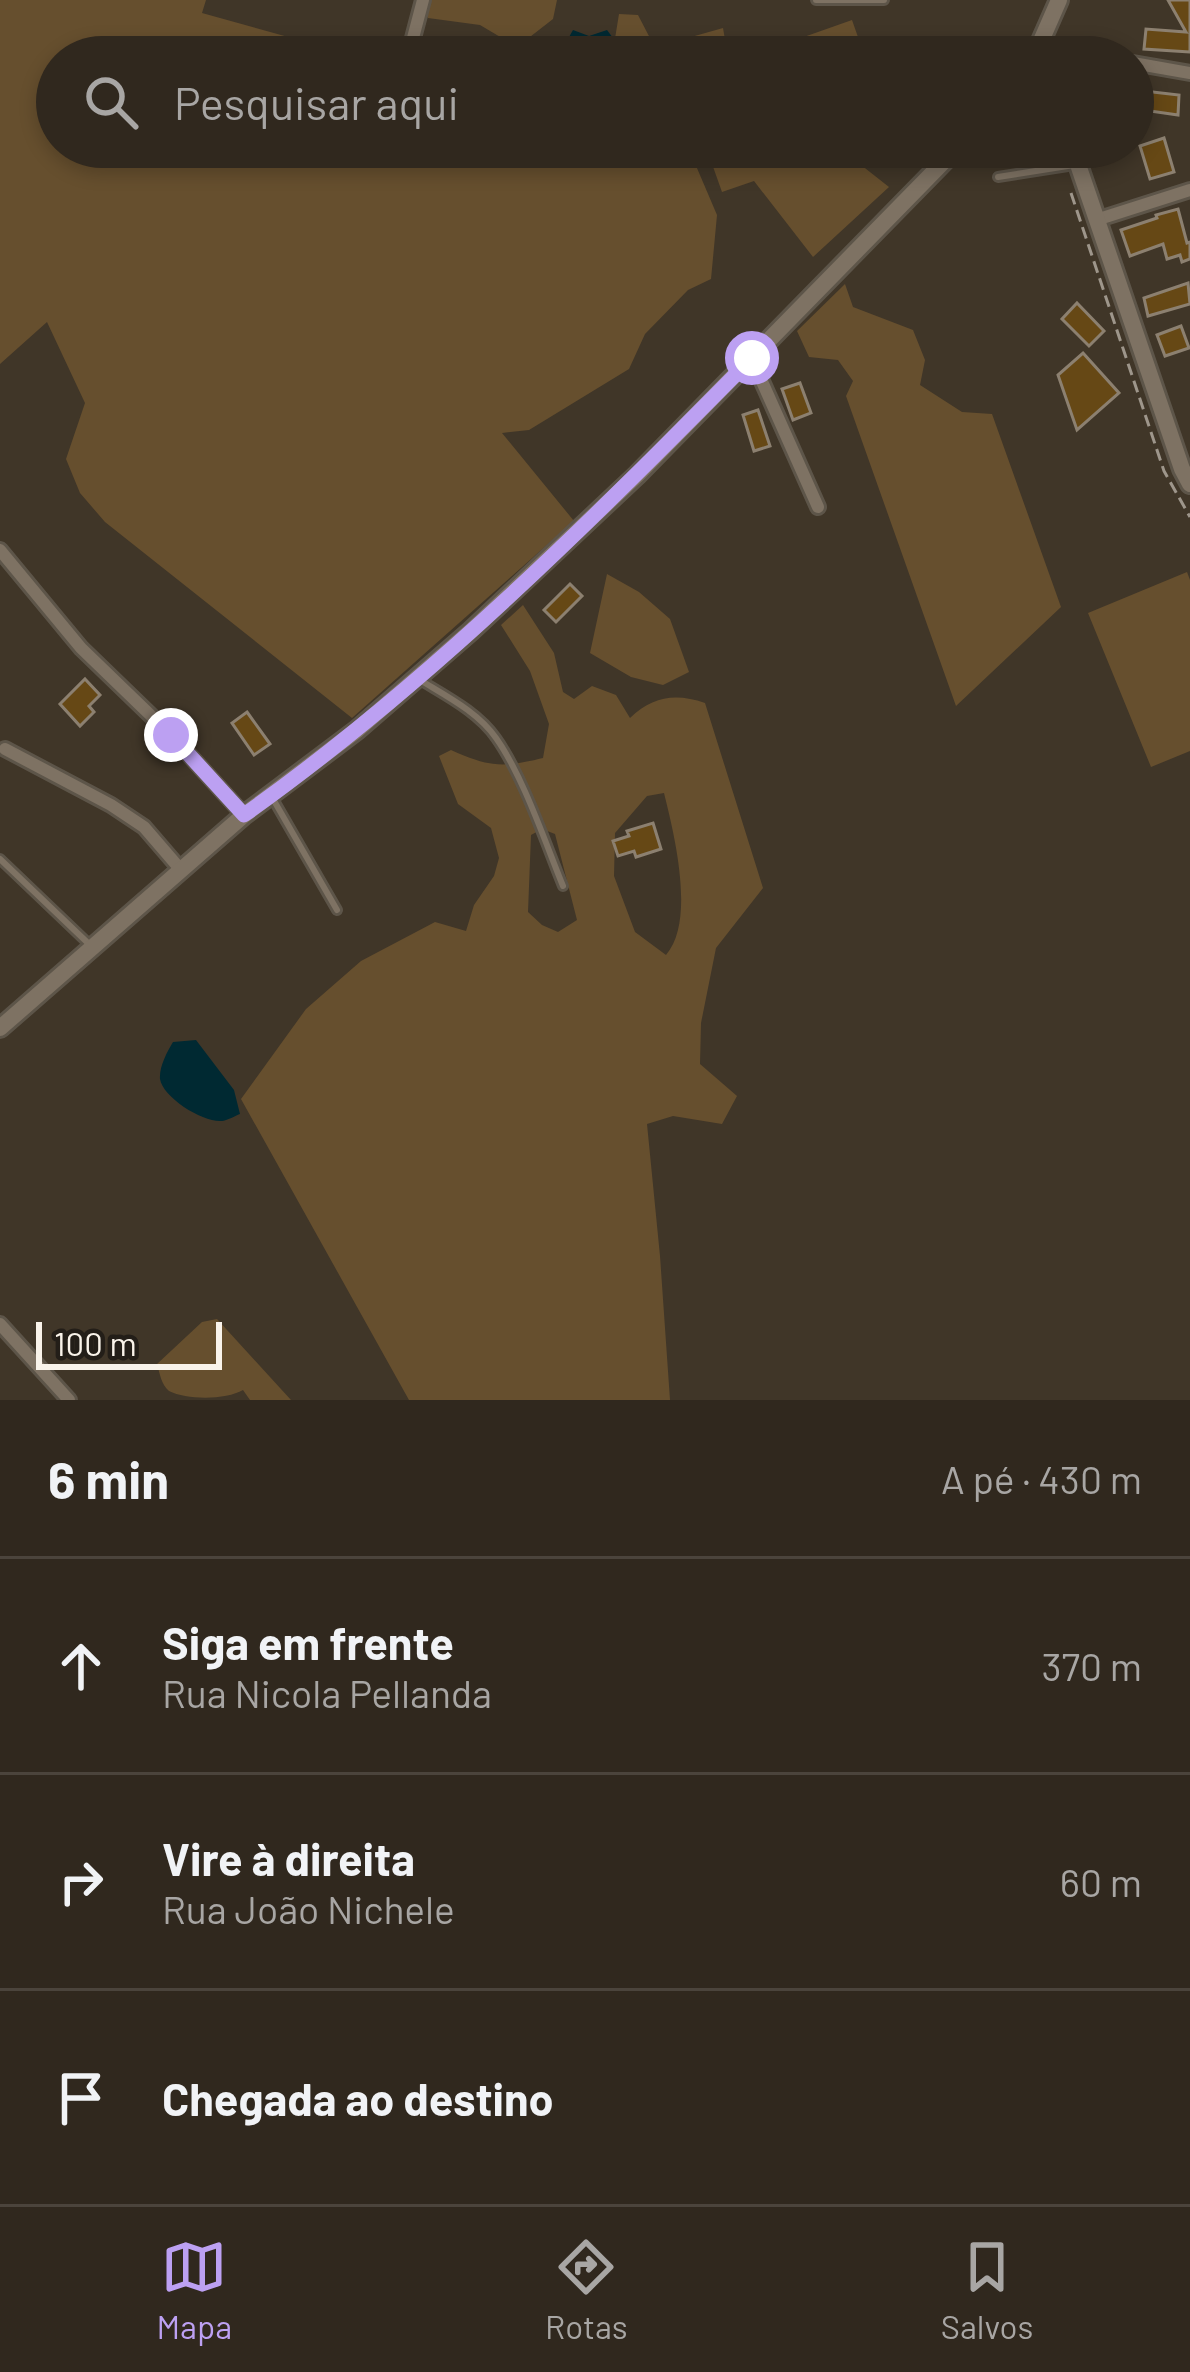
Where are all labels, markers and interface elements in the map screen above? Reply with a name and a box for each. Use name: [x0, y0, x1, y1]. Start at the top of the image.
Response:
search box: [36, 36, 1154, 168]
icon: search: [78, 69, 144, 135]
text: Pesquisar aqui: [174, 75, 459, 129]
route start: [725, 331, 779, 385]
route end: [144, 708, 198, 762]
scale bar: [36, 1316, 222, 1369]
text: 100 m: [54, 1323, 137, 1363]
text: 6 min: [48, 1448, 169, 1509]
text: A pé · 430 m: [941, 1455, 1142, 1502]
text: Siga em frente: [162, 1615, 454, 1669]
icon: ahead: [48, 1633, 114, 1699]
text: 370 m: [1041, 1642, 1142, 1689]
text: Rua Nicola Pellanda: [162, 1669, 492, 1716]
text: Vire à direita: [162, 1831, 415, 1885]
icon: right: [48, 1849, 114, 1915]
text: 60 m: [1060, 1858, 1142, 1905]
text: Rua João Nichele: [162, 1885, 455, 1932]
icon: arrive: [48, 2065, 114, 2131]
text: Chegada ao destino: [162, 2071, 554, 2125]
tab: Mapa: [157, 2234, 232, 2346]
tab: Rotas: [545, 2234, 628, 2346]
tab: Salvos: [941, 2234, 1033, 2346]

